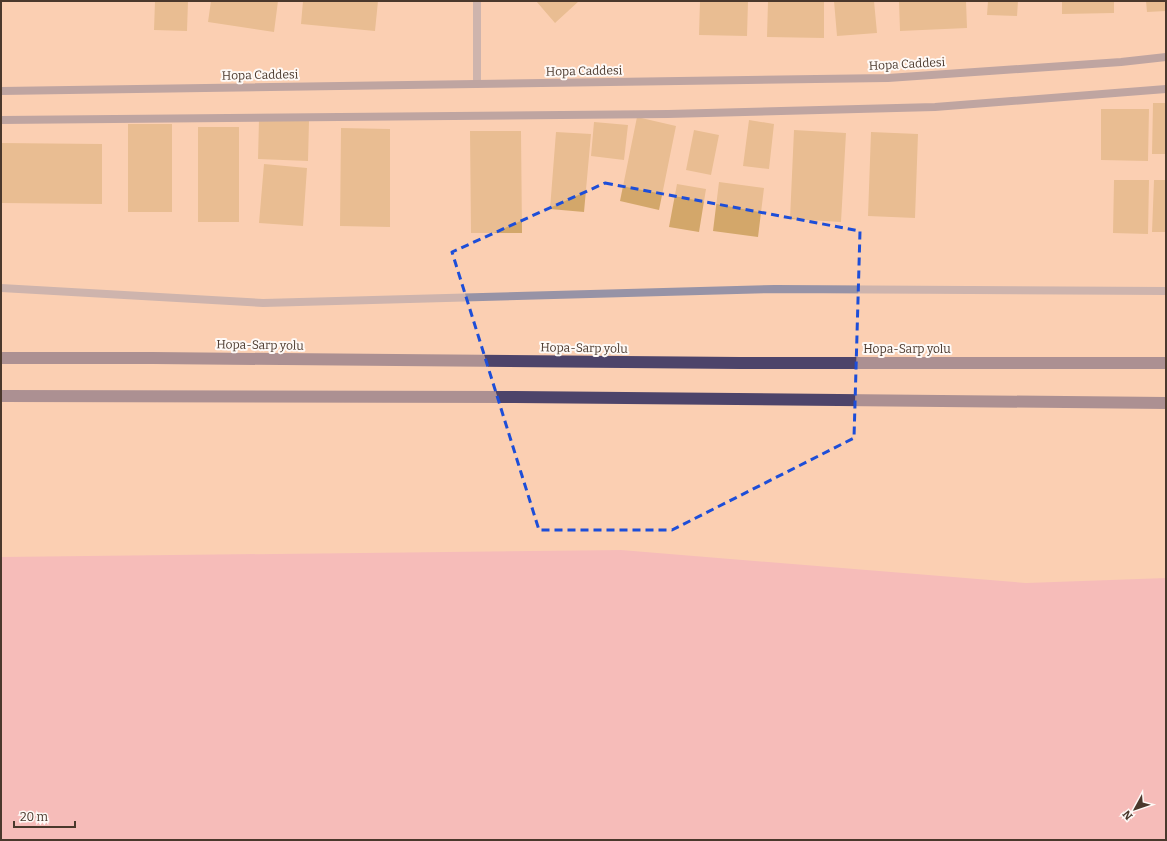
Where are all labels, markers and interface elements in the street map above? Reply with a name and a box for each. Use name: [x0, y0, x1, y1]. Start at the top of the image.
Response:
street label: Hopa Caddesi: [868, 55, 946, 73]
street label: Hopa Caddesi: [546, 63, 623, 79]
street label: Hopa Caddesi: [222, 67, 299, 83]
street label: Hopa-Sarp yolu: [216, 337, 304, 353]
street label: Hopa-Sarp yolu: [540, 340, 628, 356]
street label: Hopa-Sarp yolu: [863, 342, 951, 356]
north arrow: [1115, 789, 1155, 829]
scale bar: [14, 803, 75, 829]
text: N: [1120, 807, 1135, 823]
text: 20 m: [20, 810, 49, 824]

